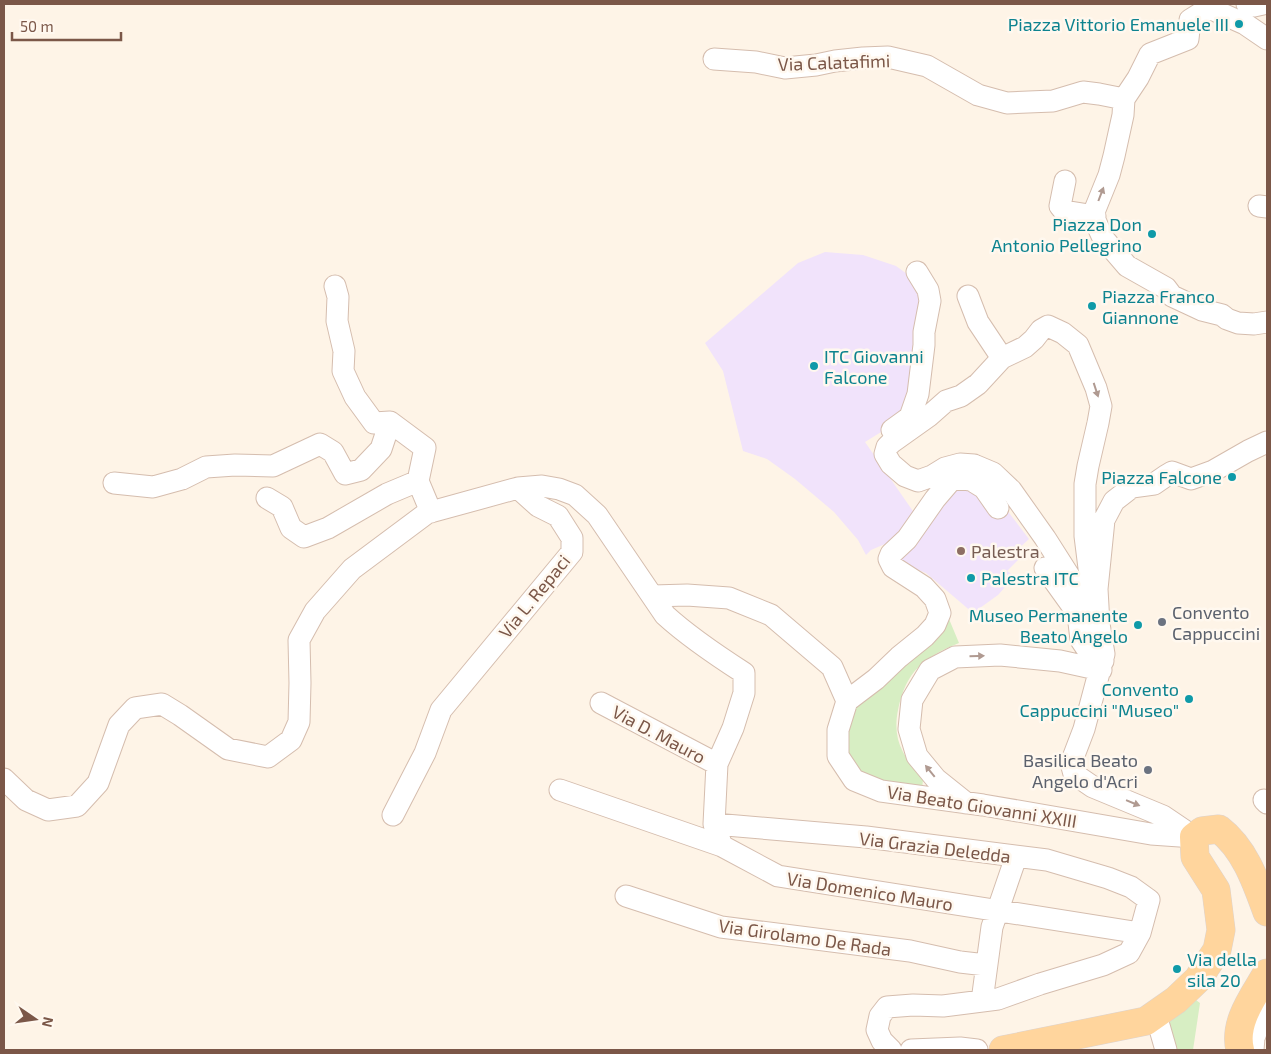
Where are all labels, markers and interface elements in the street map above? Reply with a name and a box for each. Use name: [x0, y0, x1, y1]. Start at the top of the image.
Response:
scale bar: [12, 10, 121, 42]
place label: Piazza Vittorio Emanuele III: [1008, 13, 1229, 35]
text: 50 m: [20, 17, 54, 35]
marker: Piazza Vittorio Emanuele III: [1233, 18, 1245, 30]
street label: Via Calatafimi: [777, 49, 891, 75]
one-way arrow: [1097, 186, 1105, 201]
place label: Piazza Don Antonio Pellegrino: [991, 213, 1142, 256]
marker: Piazza Don Antonio Pellegrino: [1146, 228, 1158, 240]
place label: Piazza Franco Giannone: [1102, 285, 1215, 328]
marker: Piazza Franco Giannone: [1086, 300, 1098, 312]
place label: ITC Giovanni Falcone: [824, 345, 924, 388]
marker: ITC Giovanni Falcone: [808, 360, 820, 372]
one-way arrow: [1093, 383, 1101, 398]
place label: Piazza Falcone: [1101, 466, 1222, 488]
marker: Piazza Falcone: [1226, 471, 1238, 483]
place label: Palestra: [971, 540, 1040, 562]
marker: Palestra: [955, 545, 967, 557]
street label: Via L. Repaci: [494, 550, 574, 642]
place label: Palestra ITC: [981, 567, 1079, 589]
marker: Palestra ITC: [965, 572, 977, 584]
place label: Convento Cappuccini: [1172, 601, 1260, 644]
place label: Museo Permanente Beato Angelo: [969, 604, 1128, 647]
marker: Convento Cappuccini: [1156, 616, 1168, 628]
marker: Museo Permanente Beato Angelo: [1132, 619, 1144, 631]
one-way arrow: [969, 651, 985, 659]
place label: Convento Cappuccini "Museo": [1020, 678, 1179, 721]
marker: Convento Cappuccini "Museo": [1183, 693, 1195, 705]
street label: Via D. Mauro: [609, 700, 709, 768]
place label: Basilica Beato Angelo d'Acri: [1023, 749, 1138, 792]
marker: Basilica Beato Angelo d'Acri: [1142, 764, 1154, 776]
one-way arrow: [924, 765, 935, 778]
street label: Via Beato Giovanni XXIII: [886, 780, 1078, 832]
one-way arrow: [1125, 800, 1140, 808]
street label: Via Grazia Deledda: [858, 827, 1012, 867]
street label: Via Domenico Mauro: [785, 867, 955, 915]
street label: Via Girolamo De Rada: [717, 914, 893, 960]
place label: Via della sila 20: [1187, 948, 1257, 991]
marker: Via della sila 20: [1171, 963, 1183, 975]
north arrow: [10, 994, 60, 1044]
text: N: [39, 1015, 58, 1029]

